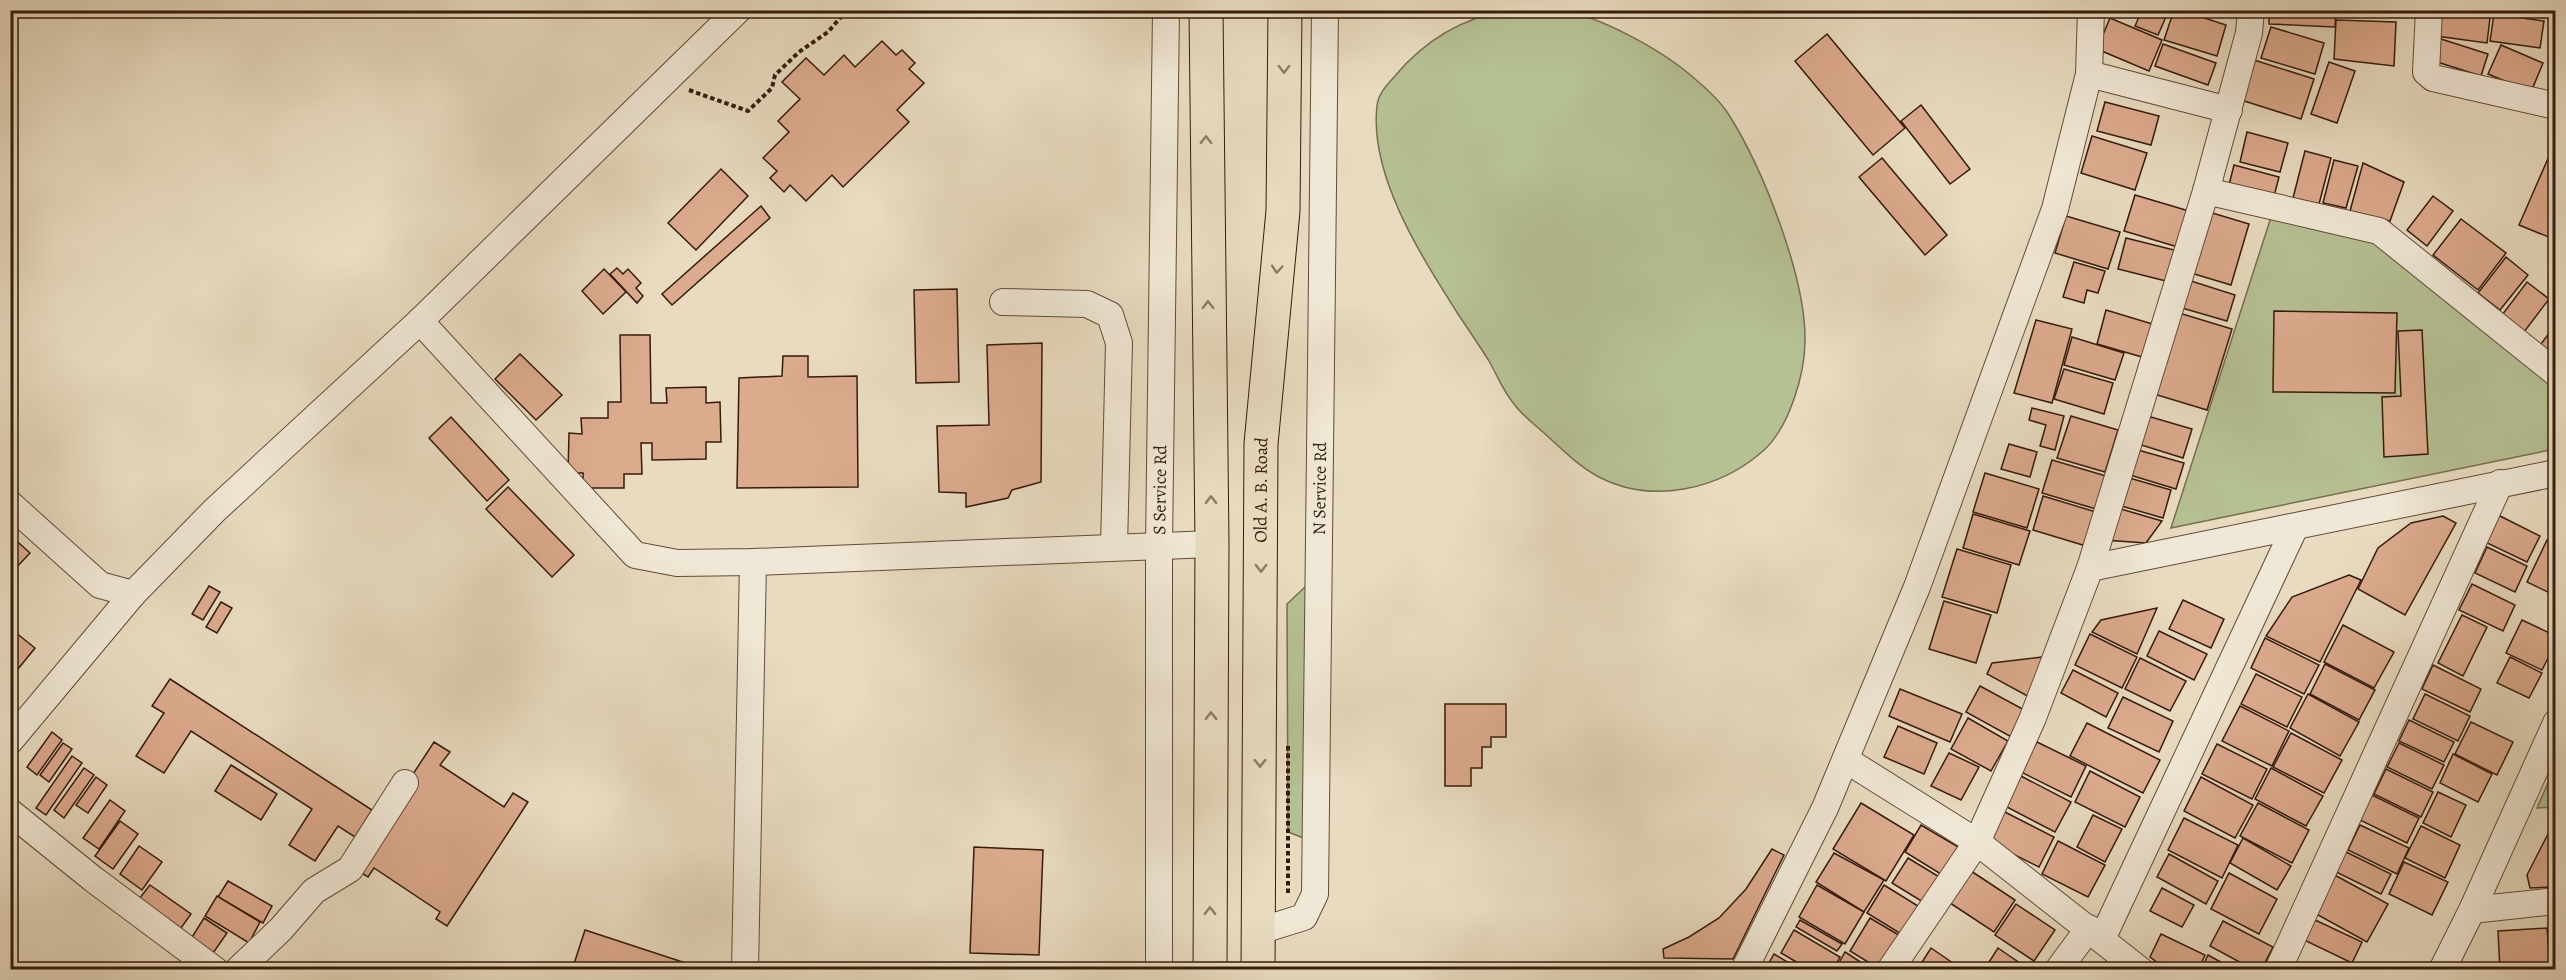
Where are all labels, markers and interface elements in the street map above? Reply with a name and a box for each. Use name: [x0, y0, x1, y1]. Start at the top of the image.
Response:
one-way arrow: [1278, 64, 1290, 73]
one-way arrow: [1200, 136, 1212, 145]
one-way arrow: [1271, 265, 1284, 274]
one-way arrow: [1202, 301, 1215, 310]
street label: Old A. B. Road: [1248, 436, 1274, 543]
street label: N Service Rd: [1307, 442, 1332, 535]
street label: S Service Rd: [1147, 445, 1172, 535]
one-way arrow: [1205, 496, 1218, 505]
one-way arrow: [1255, 564, 1267, 573]
one-way arrow: [1205, 712, 1217, 721]
one-way arrow: [1253, 759, 1266, 768]
one-way arrow: [1204, 907, 1216, 916]

